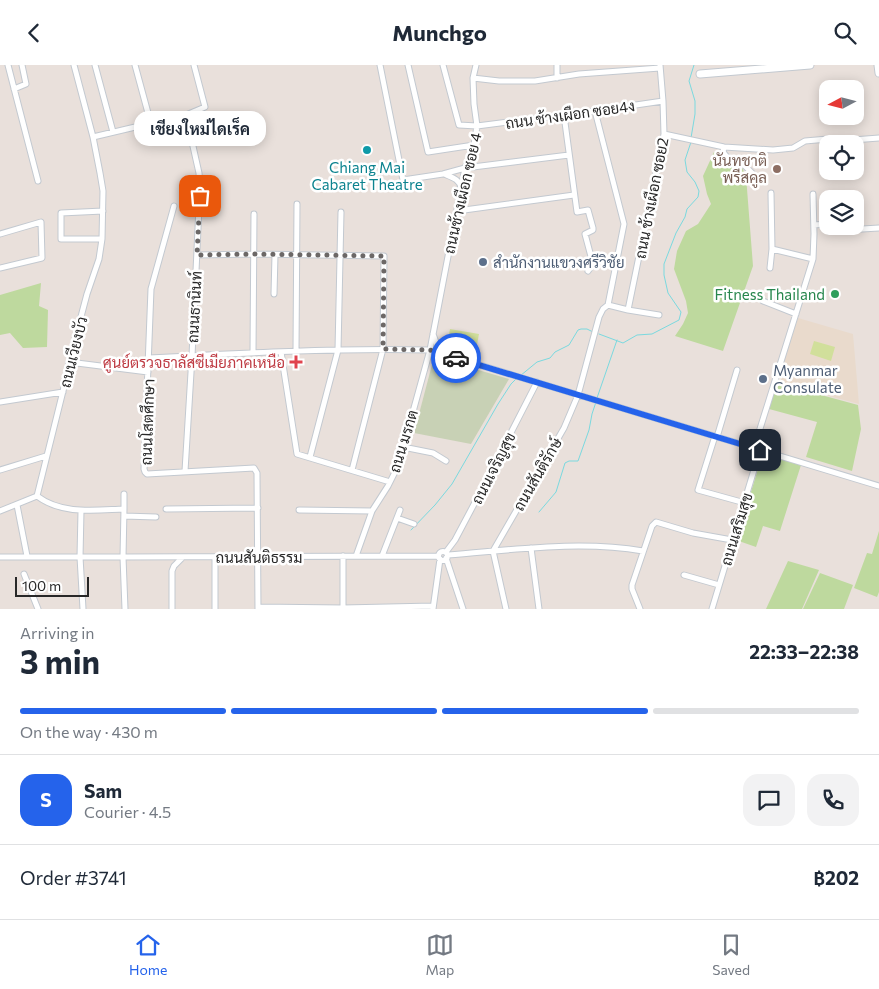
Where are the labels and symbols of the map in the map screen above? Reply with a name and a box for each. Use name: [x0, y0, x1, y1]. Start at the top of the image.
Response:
north arrow: [819, 80, 864, 125]
street label: ถนน ช้างเผือก ซอย4ง: [504, 96, 636, 132]
callout: เชียงใหม่ไดเร็ค: [134, 111, 266, 146]
street label: ถนนช้างเผือก ซอย 4: [439, 131, 485, 255]
street label: ถนน ช้างเผือก ซอย2: [630, 136, 672, 260]
marker: Chiang Mai Cabaret Theatre: [361, 144, 373, 156]
place label: นันทชาติ พรีสคูล: [713, 151, 767, 188]
place label: Chiang Mai Cabaret Theatre: [311, 158, 423, 193]
marker: นันทชาติ พรีสคูล: [771, 163, 783, 175]
pin: [179, 175, 221, 217]
place label: สำนักงานแขวงศรีวิชัย: [493, 253, 625, 271]
marker: สำนักงานแขวงศรีวิชัย: [477, 256, 489, 268]
street label: ถนนธานินท์: [183, 270, 205, 344]
place label: Fitness Thailand: [715, 285, 825, 303]
marker: Fitness Thailand: [829, 288, 841, 300]
street label: ถนนเวียงบัว: [55, 314, 91, 390]
courier: [431, 333, 481, 383]
place label: ศูนย์ตรวจธาลัสซีเมียภาคเหนือ: [103, 353, 285, 373]
marker: ศูนย์ตรวจธาลัสซีเมียภาคเหนือ: [289, 355, 303, 369]
place label: Myanmar Consulate: [773, 361, 842, 396]
marker: Myanmar Consulate: [757, 373, 769, 385]
street label: ถนนโสตศึกษา: [136, 379, 158, 465]
street label: ถนน มรกต: [385, 407, 421, 475]
street label: ถนนเจริญสุข: [467, 429, 521, 508]
pin: [739, 429, 781, 471]
street label: ถนนสันติรักษ์: [509, 434, 566, 514]
street label: ถนนเสริมสุข: [716, 490, 758, 568]
street label: ถนนสันติธรรม: [215, 548, 303, 566]
scale bar: [15, 574, 89, 597]

